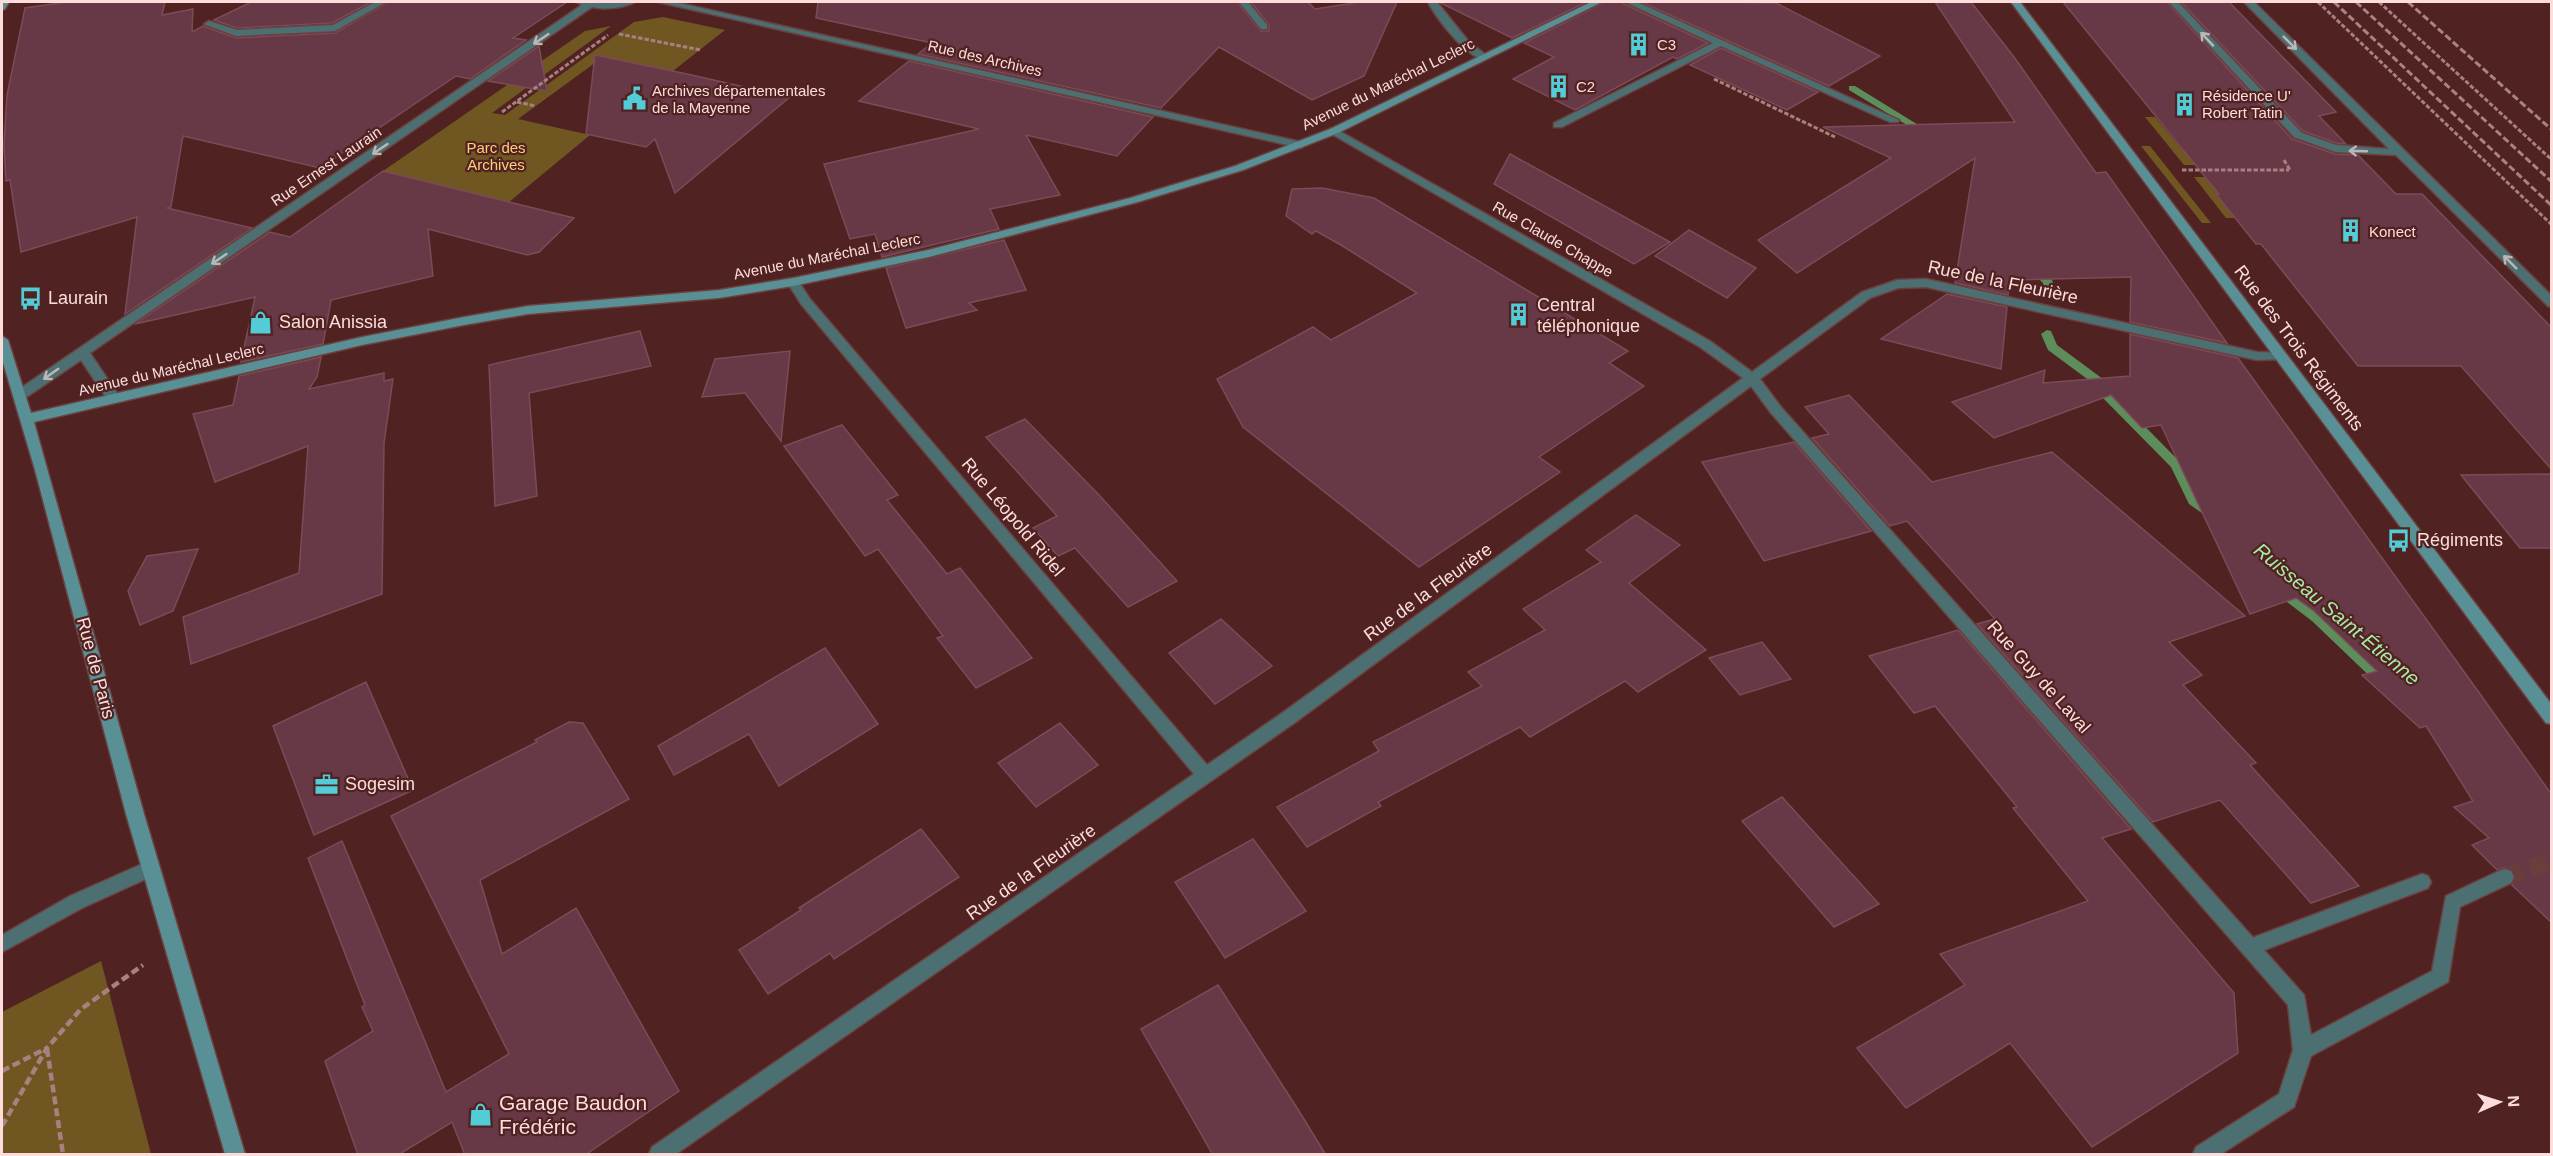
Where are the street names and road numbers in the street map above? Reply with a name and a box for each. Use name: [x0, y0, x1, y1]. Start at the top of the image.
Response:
street label: Avenue du Maréchal Leclerc: [1299, 35, 1477, 133]
street label: Rue des Archives: [926, 37, 1044, 79]
street label: Rue Ernest Laurain: [268, 123, 384, 209]
street label: Rue Claude Chappe: [1490, 198, 1616, 280]
street label: Avenue du Maréchal Leclerc: [732, 229, 922, 282]
street label: Rue de la Fleurière: [1926, 256, 2080, 308]
street label: Rue des Trois Régiments: [2230, 261, 2368, 435]
street label: Avenue du Maréchal Leclerc: [77, 339, 266, 399]
street label: Rue Léopold Ridel: [958, 454, 1068, 580]
street label: Rue de la Fleurière: [1360, 539, 1496, 645]
street label: Rue de Paris: [73, 615, 119, 721]
street label: Rue Guy de Laval: [1983, 617, 2095, 737]
street label: Rue de la Fleurière: [963, 820, 1099, 924]

